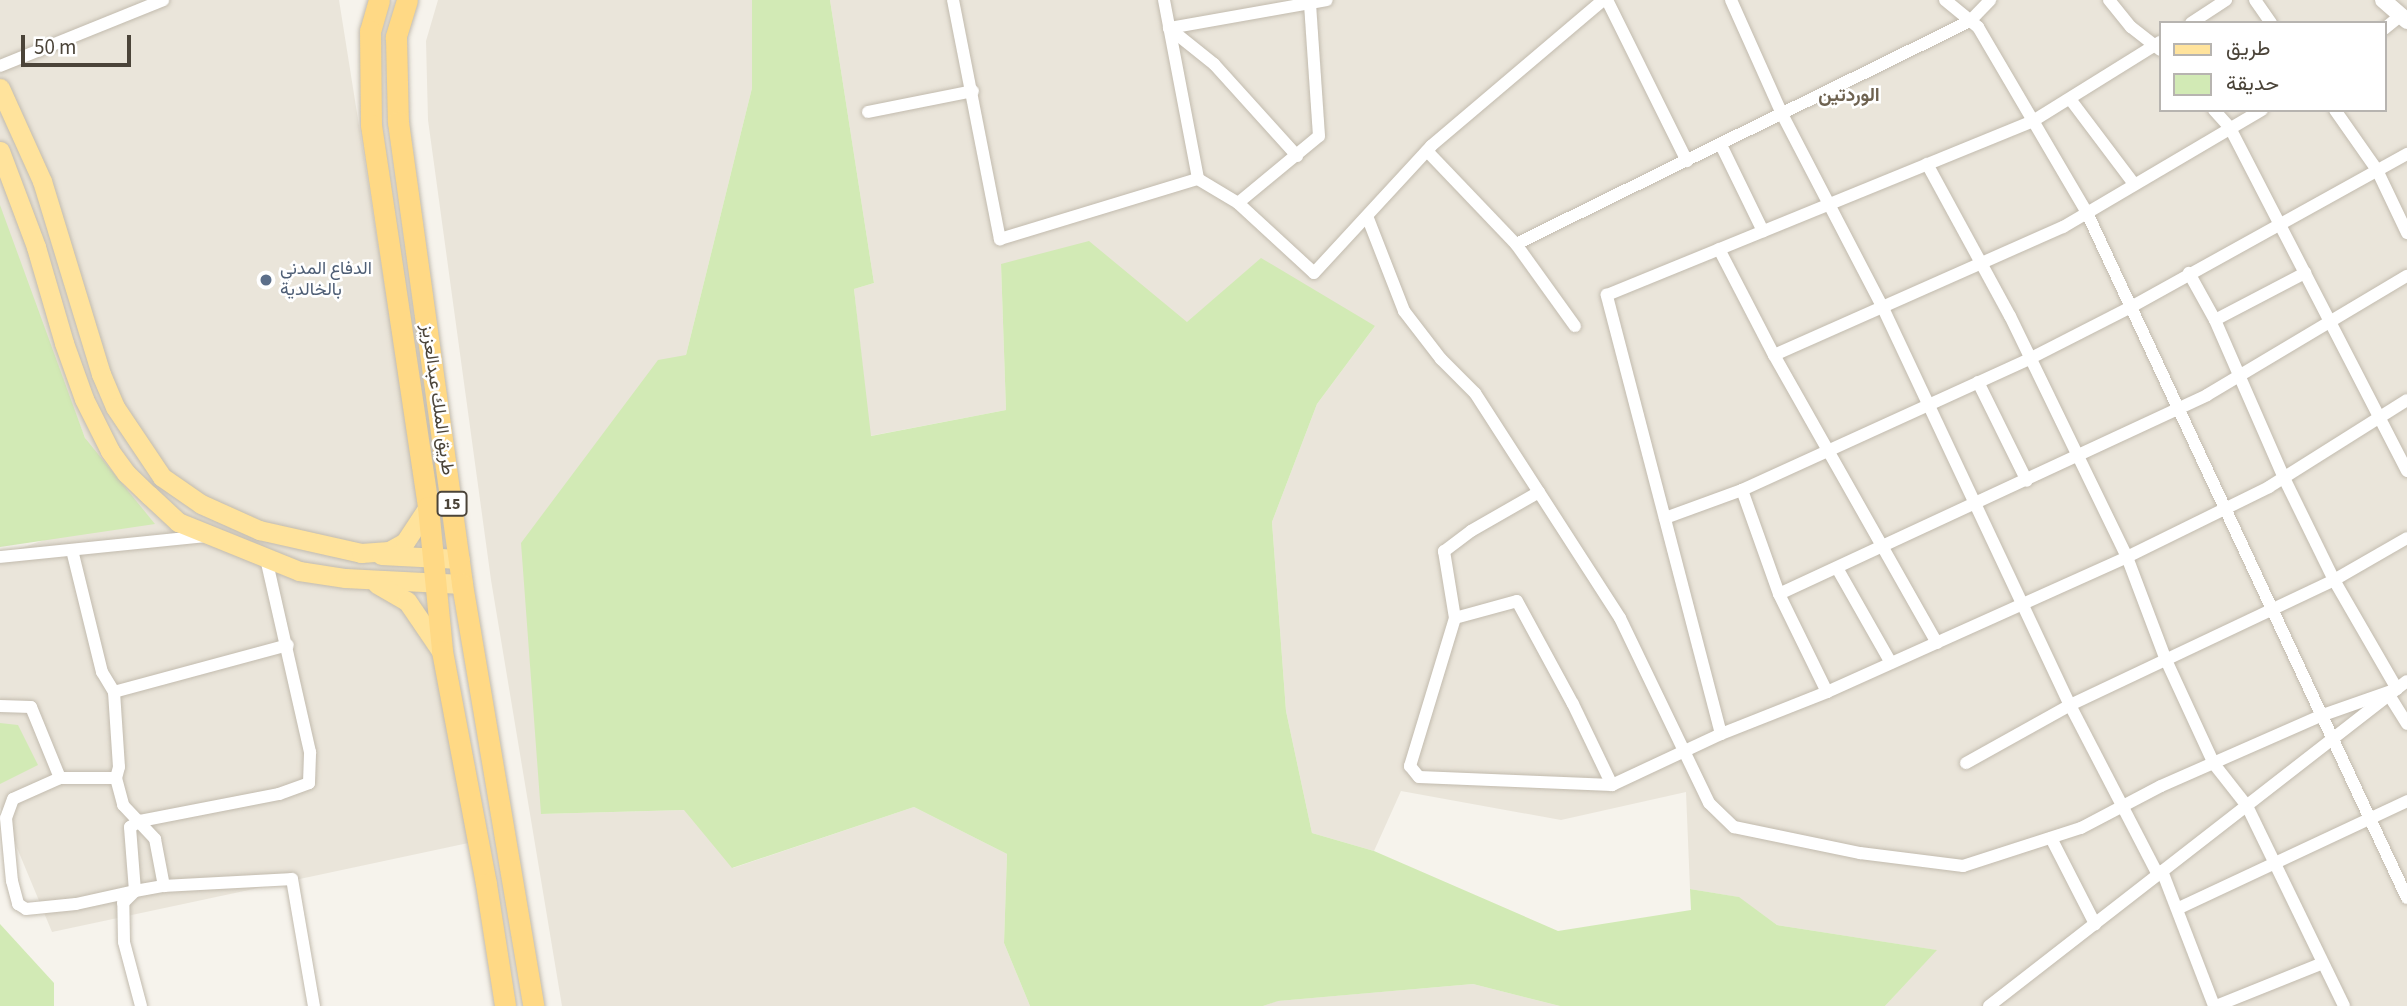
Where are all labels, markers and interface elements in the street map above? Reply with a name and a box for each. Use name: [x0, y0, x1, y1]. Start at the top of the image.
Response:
scale bar: [24, 21, 135, 65]
legend: [2158, 21, 2386, 112]
text: 50 m: [34, 32, 76, 62]
text: طريق: [2226, 33, 2271, 63]
text: حديقة: [2226, 68, 2279, 98]
district label: الوردتين: [1818, 85, 1880, 107]
place label: الدفاع المدني بالخالدية: [280, 259, 372, 302]
marker: الدفاع المدني بالخالدية: [258, 272, 274, 288]
street label: طريق الملك عبدالعزيز: [416, 323, 458, 477]
road number: 15: [436, 491, 468, 516]

